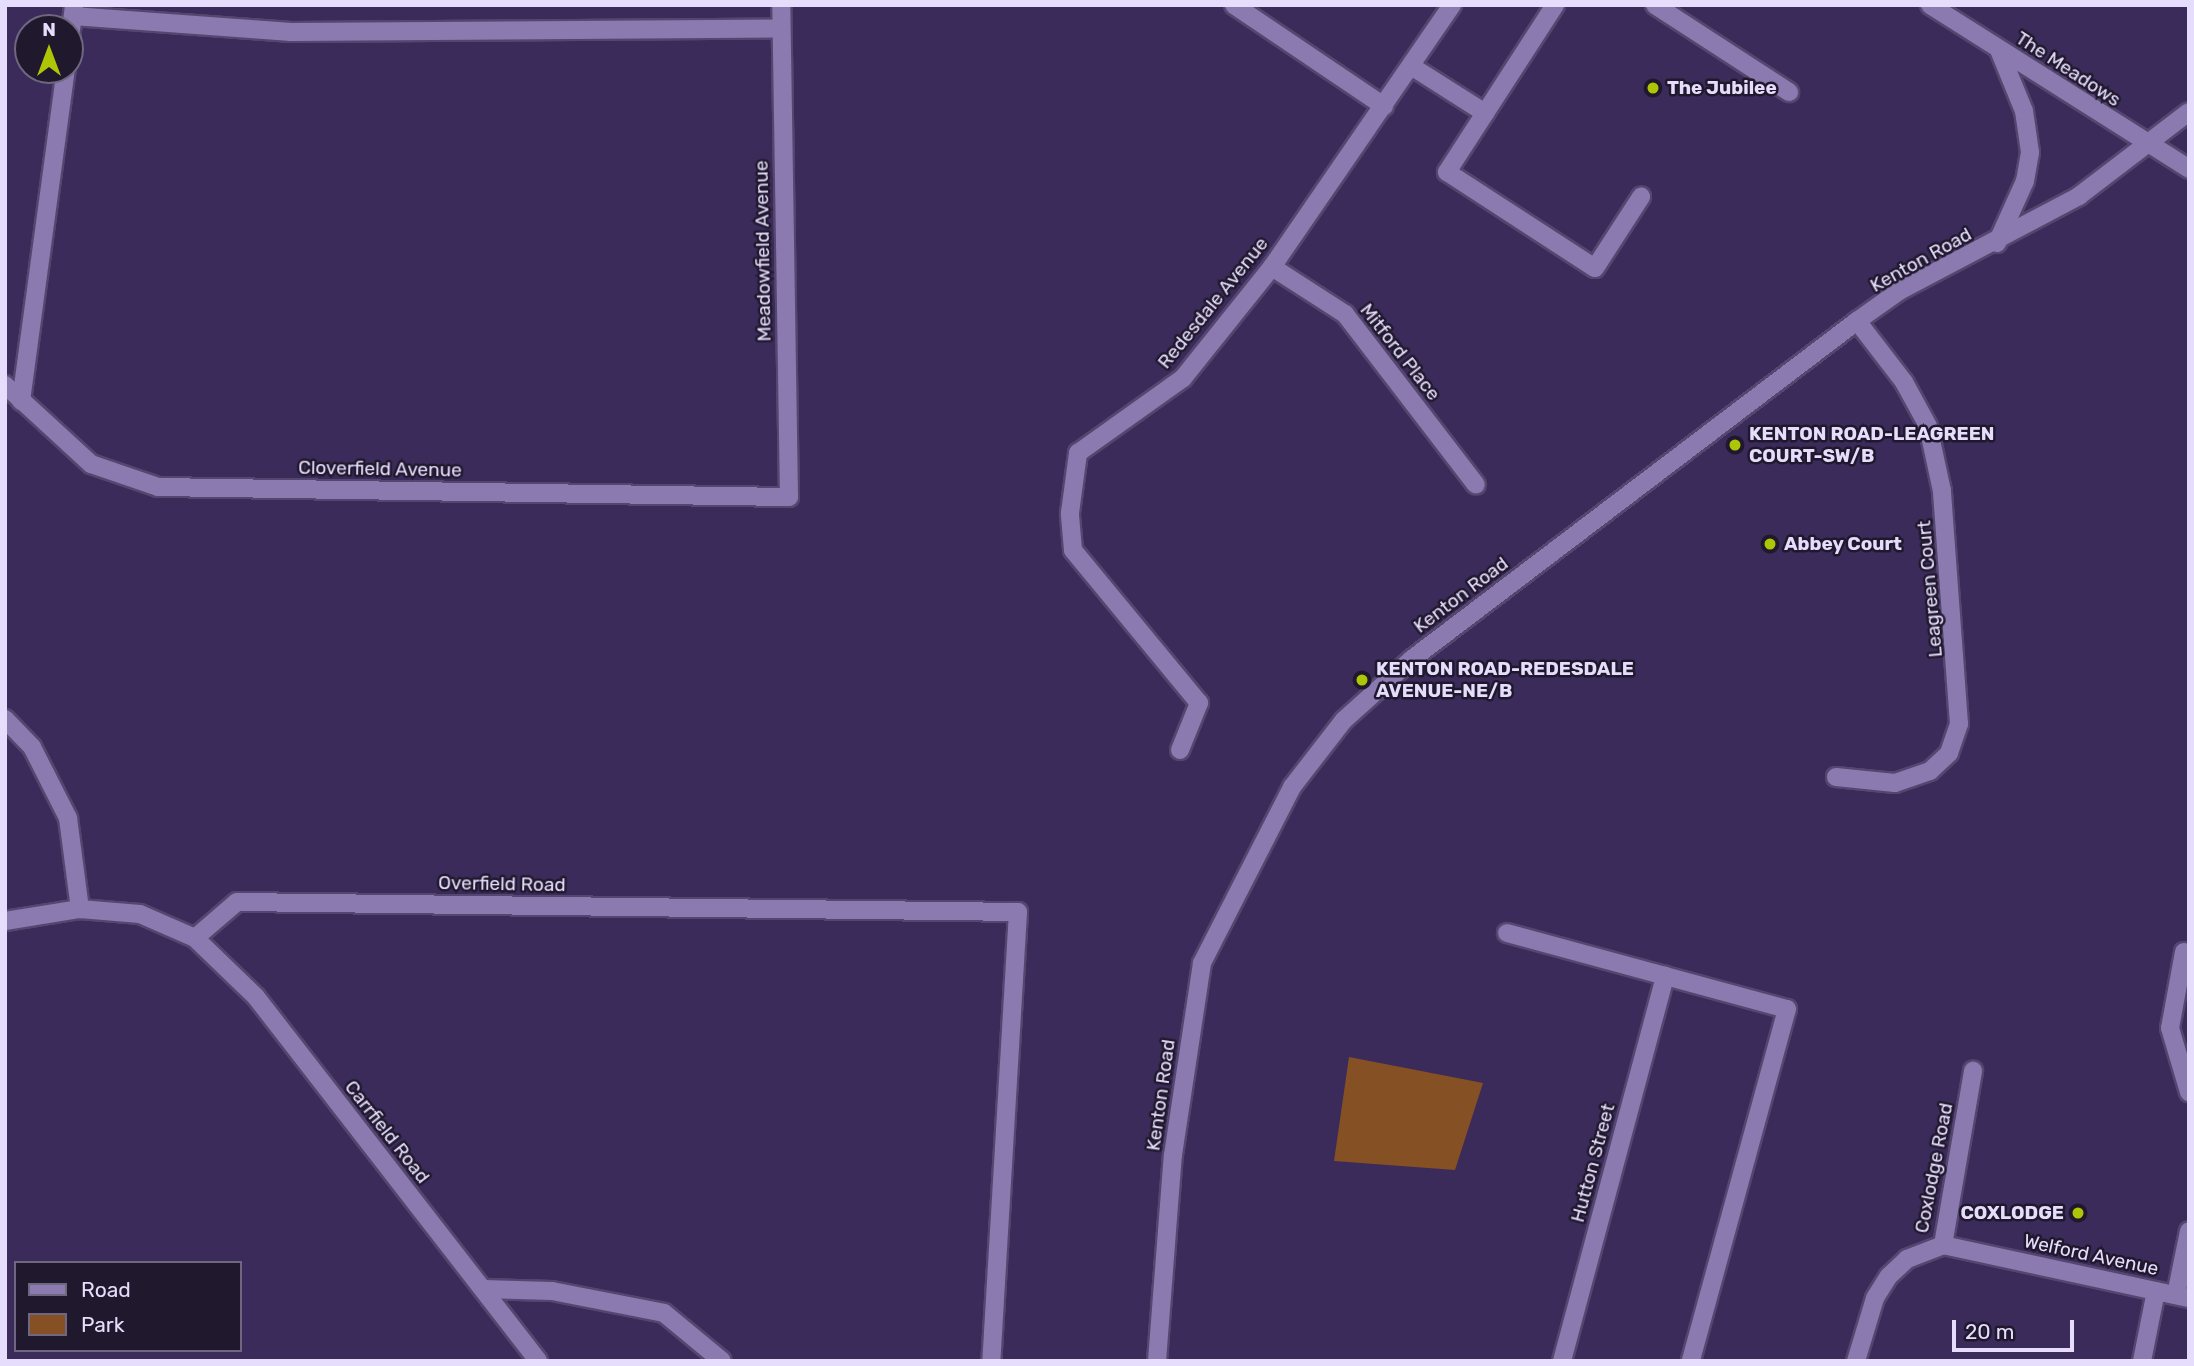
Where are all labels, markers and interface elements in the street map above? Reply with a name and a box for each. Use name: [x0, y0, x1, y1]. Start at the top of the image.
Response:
north arrow: [14, 14, 84, 84]
text: N: [42, 18, 56, 41]
street label: The Meadows: [2011, 27, 2125, 111]
place label: The Jubilee: [1667, 77, 1777, 99]
marker: The Jubilee: [1645, 80, 1661, 96]
street label: Meadowfield Avenue: [750, 160, 776, 342]
street label: Kenton Road: [1866, 223, 1976, 297]
street label: Redesdale Avenue: [1153, 233, 1273, 373]
street label: Mitford Place: [1355, 299, 1445, 405]
place label: KENTON ROAD-LEAGREEN COURT-SW/B: [1749, 423, 1994, 467]
marker: KENTON ROAD-LEAGREEN COURT-SW/B: [1727, 437, 1743, 453]
street label: Cloverfield Avenue: [298, 456, 462, 482]
street label: Leagreen Court: [1913, 520, 1947, 658]
place label: Abbey Court: [1784, 533, 1902, 555]
marker: Abbey Court: [1762, 536, 1778, 552]
street label: Kenton Road: [1409, 552, 1513, 638]
place label: KENTON ROAD-REDESDALE AVENUE-NE/B: [1376, 658, 1634, 702]
marker: KENTON ROAD-REDESDALE AVENUE-NE/B: [1354, 672, 1370, 688]
street label: Overfield Road: [438, 871, 566, 897]
street label: Kenton Road: [1142, 1038, 1180, 1152]
street label: Carrfield Road: [340, 1076, 434, 1188]
street label: Hutton Street: [1566, 1101, 1620, 1225]
street label: Coxlodge Road: [1910, 1101, 1958, 1235]
place label: COXLODGE: [1960, 1202, 2064, 1224]
marker: COXLODGE: [2070, 1205, 2086, 1221]
street label: Welford Avenue: [2021, 1230, 2161, 1280]
legend: [14, 1261, 242, 1352]
text: Road: [81, 1277, 131, 1302]
scale bar: [1956, 1306, 2078, 1350]
text: Park: [81, 1312, 125, 1337]
text: 20 m: [1965, 1319, 2014, 1344]

